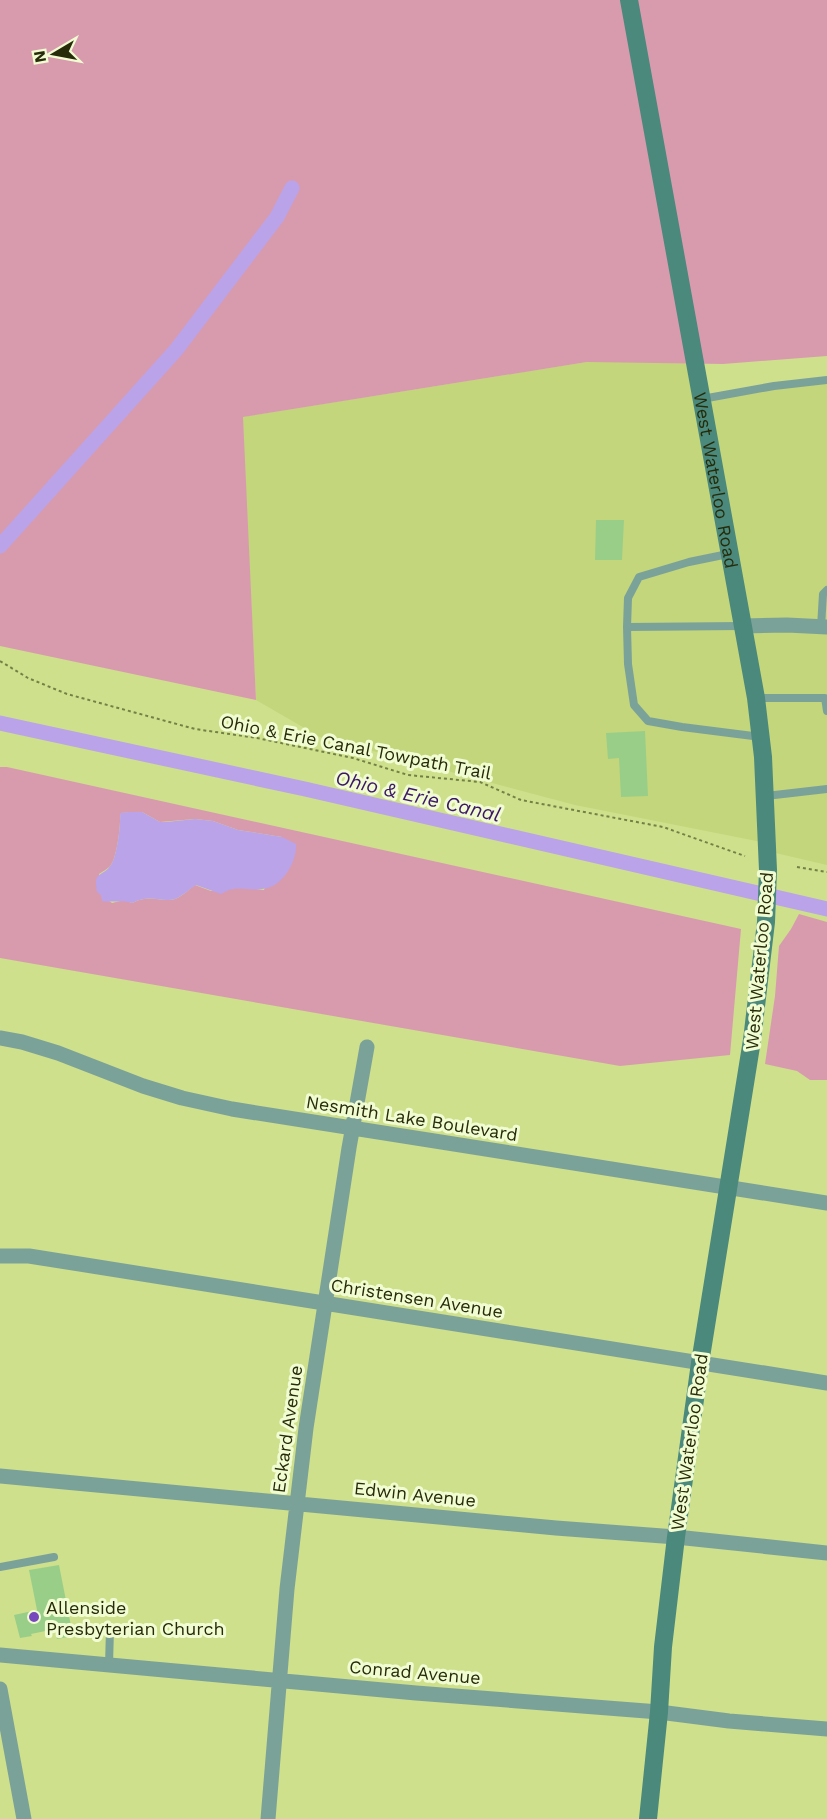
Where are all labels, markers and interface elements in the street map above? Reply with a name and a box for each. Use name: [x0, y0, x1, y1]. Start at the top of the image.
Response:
north arrow: [24, 24, 84, 84]
text: N: [29, 49, 50, 64]
street label: West Waterloo Road: [690, 390, 743, 570]
street label: Ohio & Erie Canal Towpath Trail: [219, 710, 494, 784]
water label: Ohio & Erie Canal: [333, 765, 503, 827]
street label: West Waterloo Road: [741, 871, 777, 1051]
street label: Nesmith Lake Boulevard: [305, 1091, 519, 1145]
street label: Christensen Avenue: [329, 1274, 505, 1322]
street label: West Waterloo Road: [666, 1352, 712, 1532]
street label: Eckard Avenue: [268, 1364, 306, 1494]
street label: Edwin Avenue: [353, 1477, 477, 1511]
place label: Allenside Presbyterian Church: [46, 1597, 225, 1639]
marker: Allenside Presbyterian Church: [27, 1610, 41, 1624]
street label: Conrad Avenue: [348, 1656, 482, 1688]

